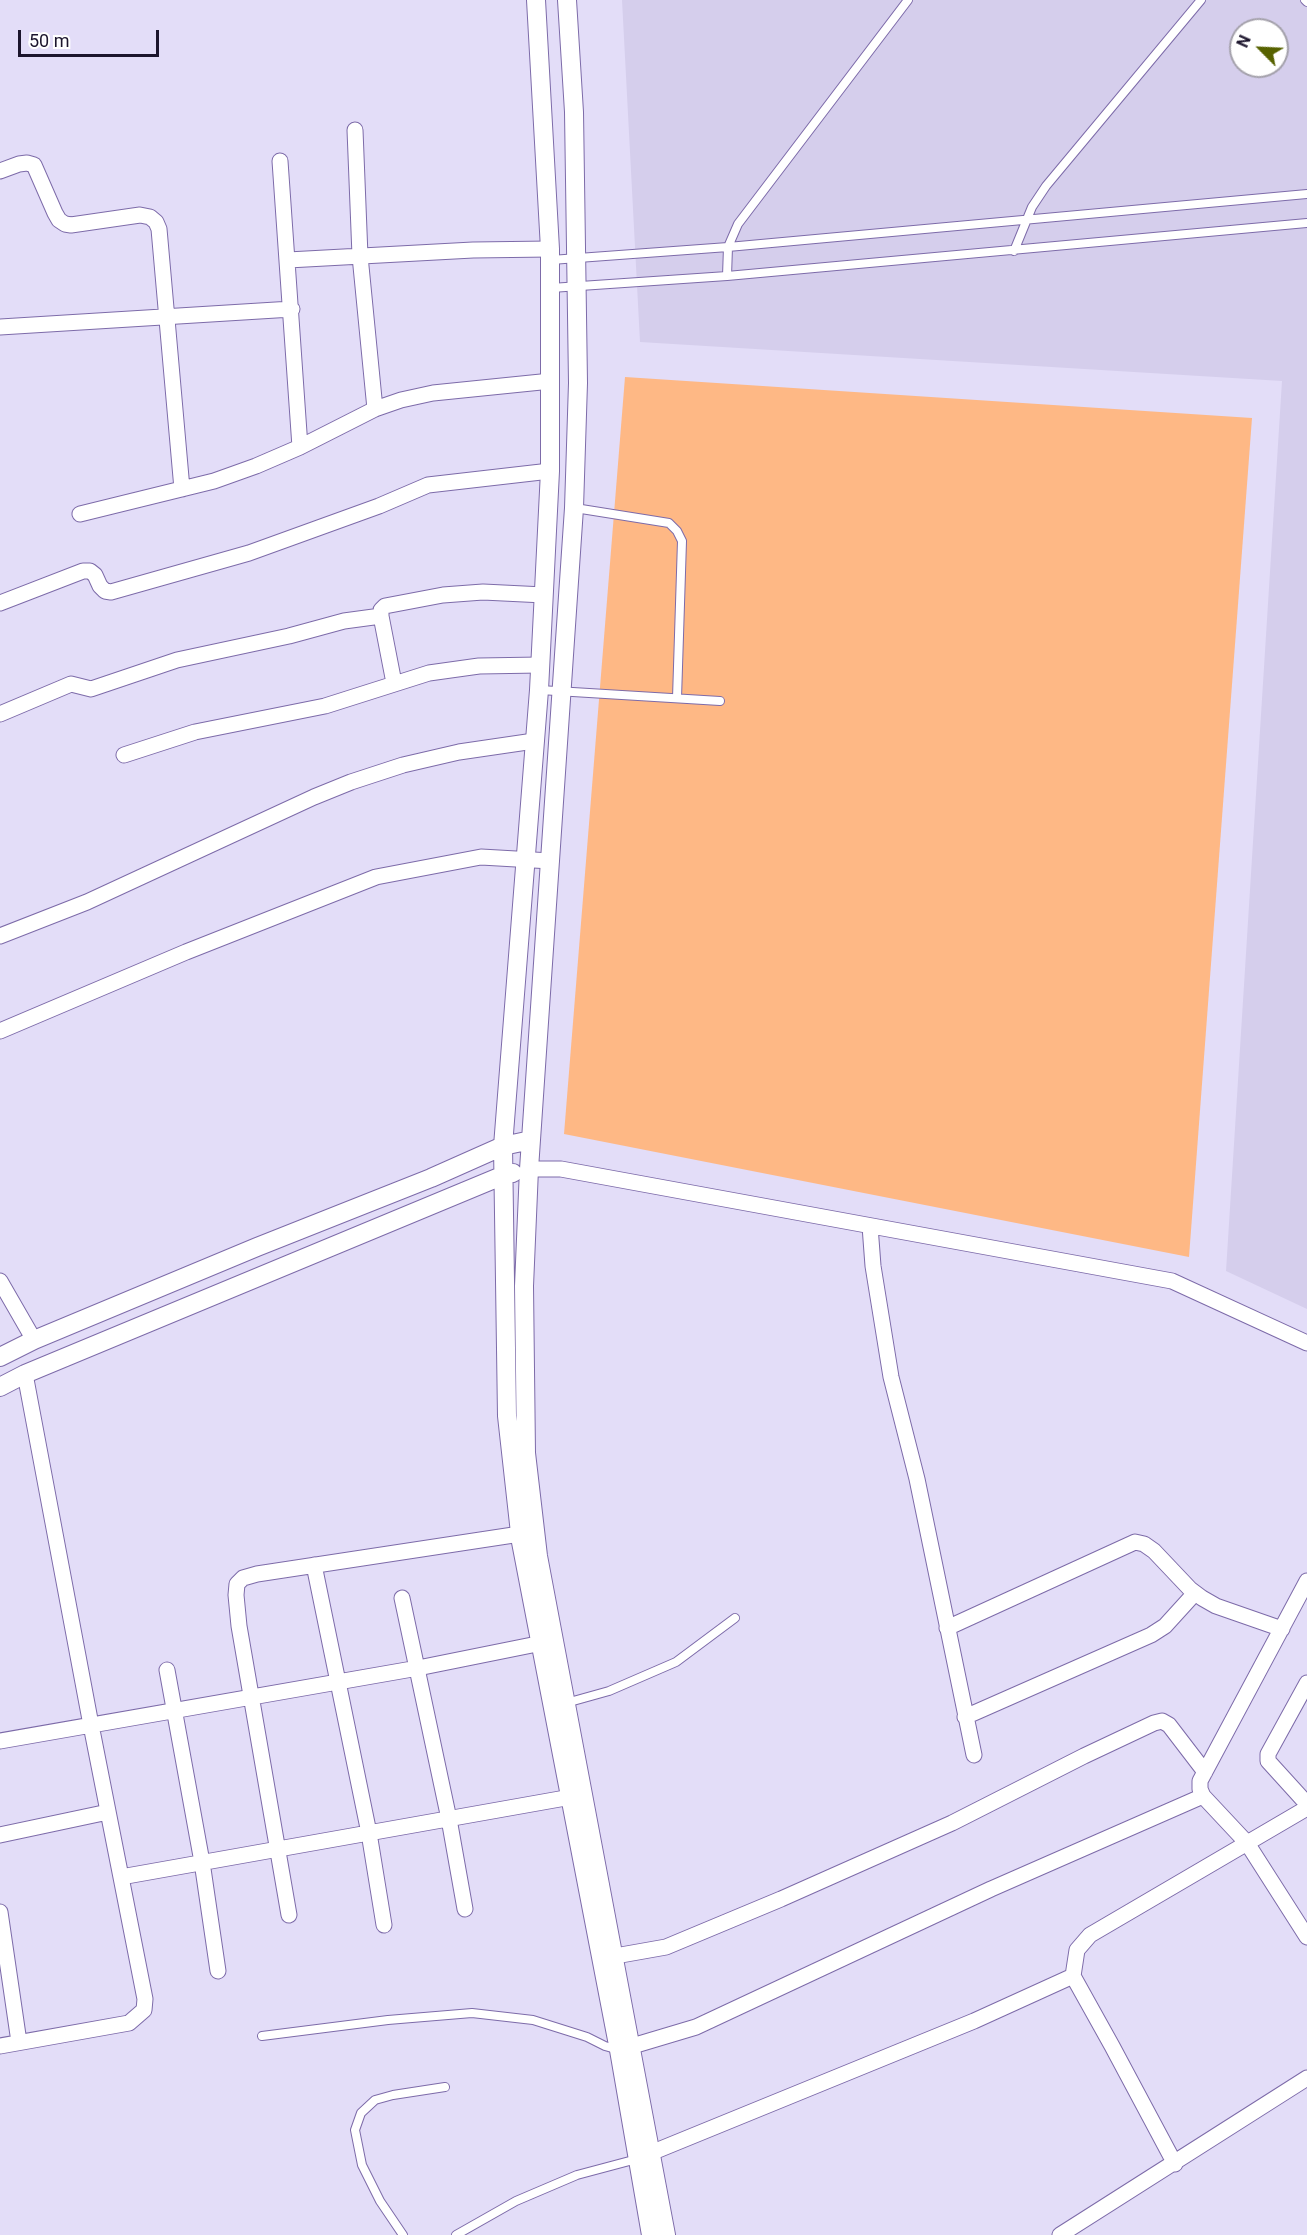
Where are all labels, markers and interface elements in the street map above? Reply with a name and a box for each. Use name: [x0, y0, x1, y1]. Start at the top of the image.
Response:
scale bar: [21, 18, 162, 56]
north arrow: [1229, 18, 1289, 78]
text: 50 m: [29, 30, 69, 51]
text: N: [1233, 32, 1255, 50]

